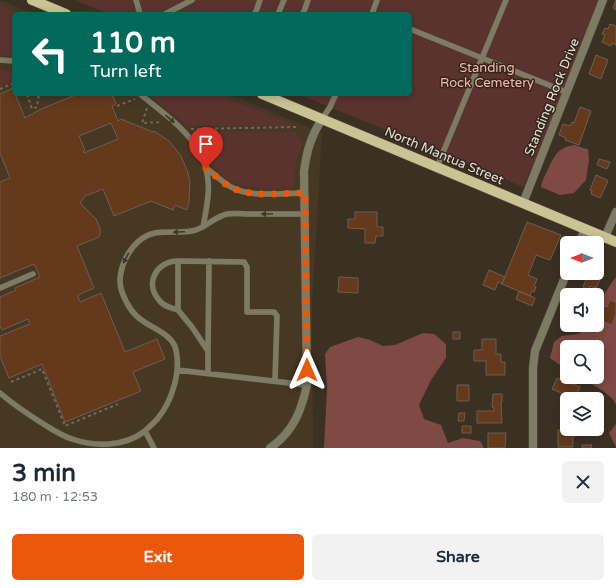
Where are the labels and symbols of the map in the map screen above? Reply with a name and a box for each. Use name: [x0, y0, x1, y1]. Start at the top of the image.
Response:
street label: Standing Rock Drive: [521, 36, 583, 158]
park label: Standing Rock Cemetery: [440, 60, 534, 91]
one-way arrow: [165, 114, 175, 123]
street label: North Mantua Street: [382, 124, 506, 188]
pin: [189, 127, 223, 168]
one-way arrow: [260, 211, 273, 217]
one-way arrow: [172, 229, 185, 235]
north arrow: [560, 236, 604, 280]
one-way arrow: [123, 252, 129, 264]
position arrow: [286, 349, 328, 391]

